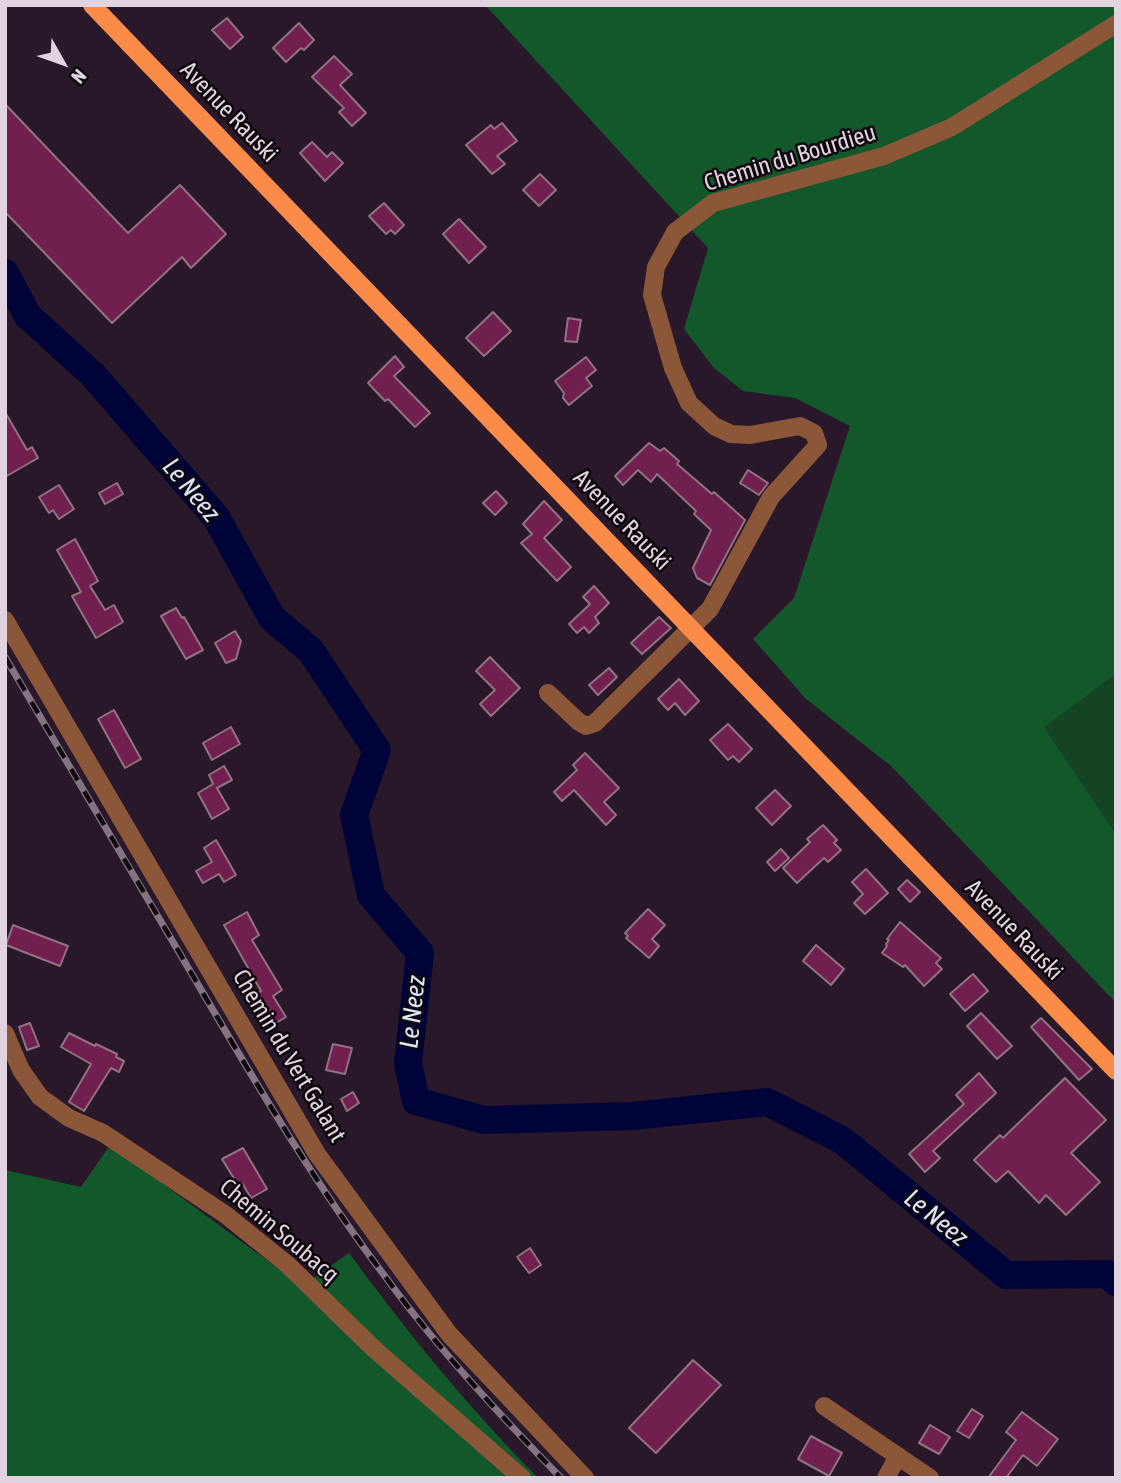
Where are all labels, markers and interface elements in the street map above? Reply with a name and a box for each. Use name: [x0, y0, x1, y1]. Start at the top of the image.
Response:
north arrow: [28, 28, 98, 98]
street label: Avenue Rauski: [174, 56, 284, 168]
text: N: [67, 65, 91, 88]
street label: Chemin du Bourdieu: [701, 118, 879, 198]
water label: Le Neez: [156, 452, 226, 528]
street label: Avenue Rauski: [567, 464, 677, 576]
street label: Avenue Rauski: [959, 874, 1069, 986]
street label: Chemin du Vert Galant: [226, 964, 352, 1148]
water label: Le Neez: [394, 974, 432, 1050]
street label: Chemin Soubacq: [214, 1173, 344, 1289]
water label: Le Neez: [898, 1183, 974, 1253]

